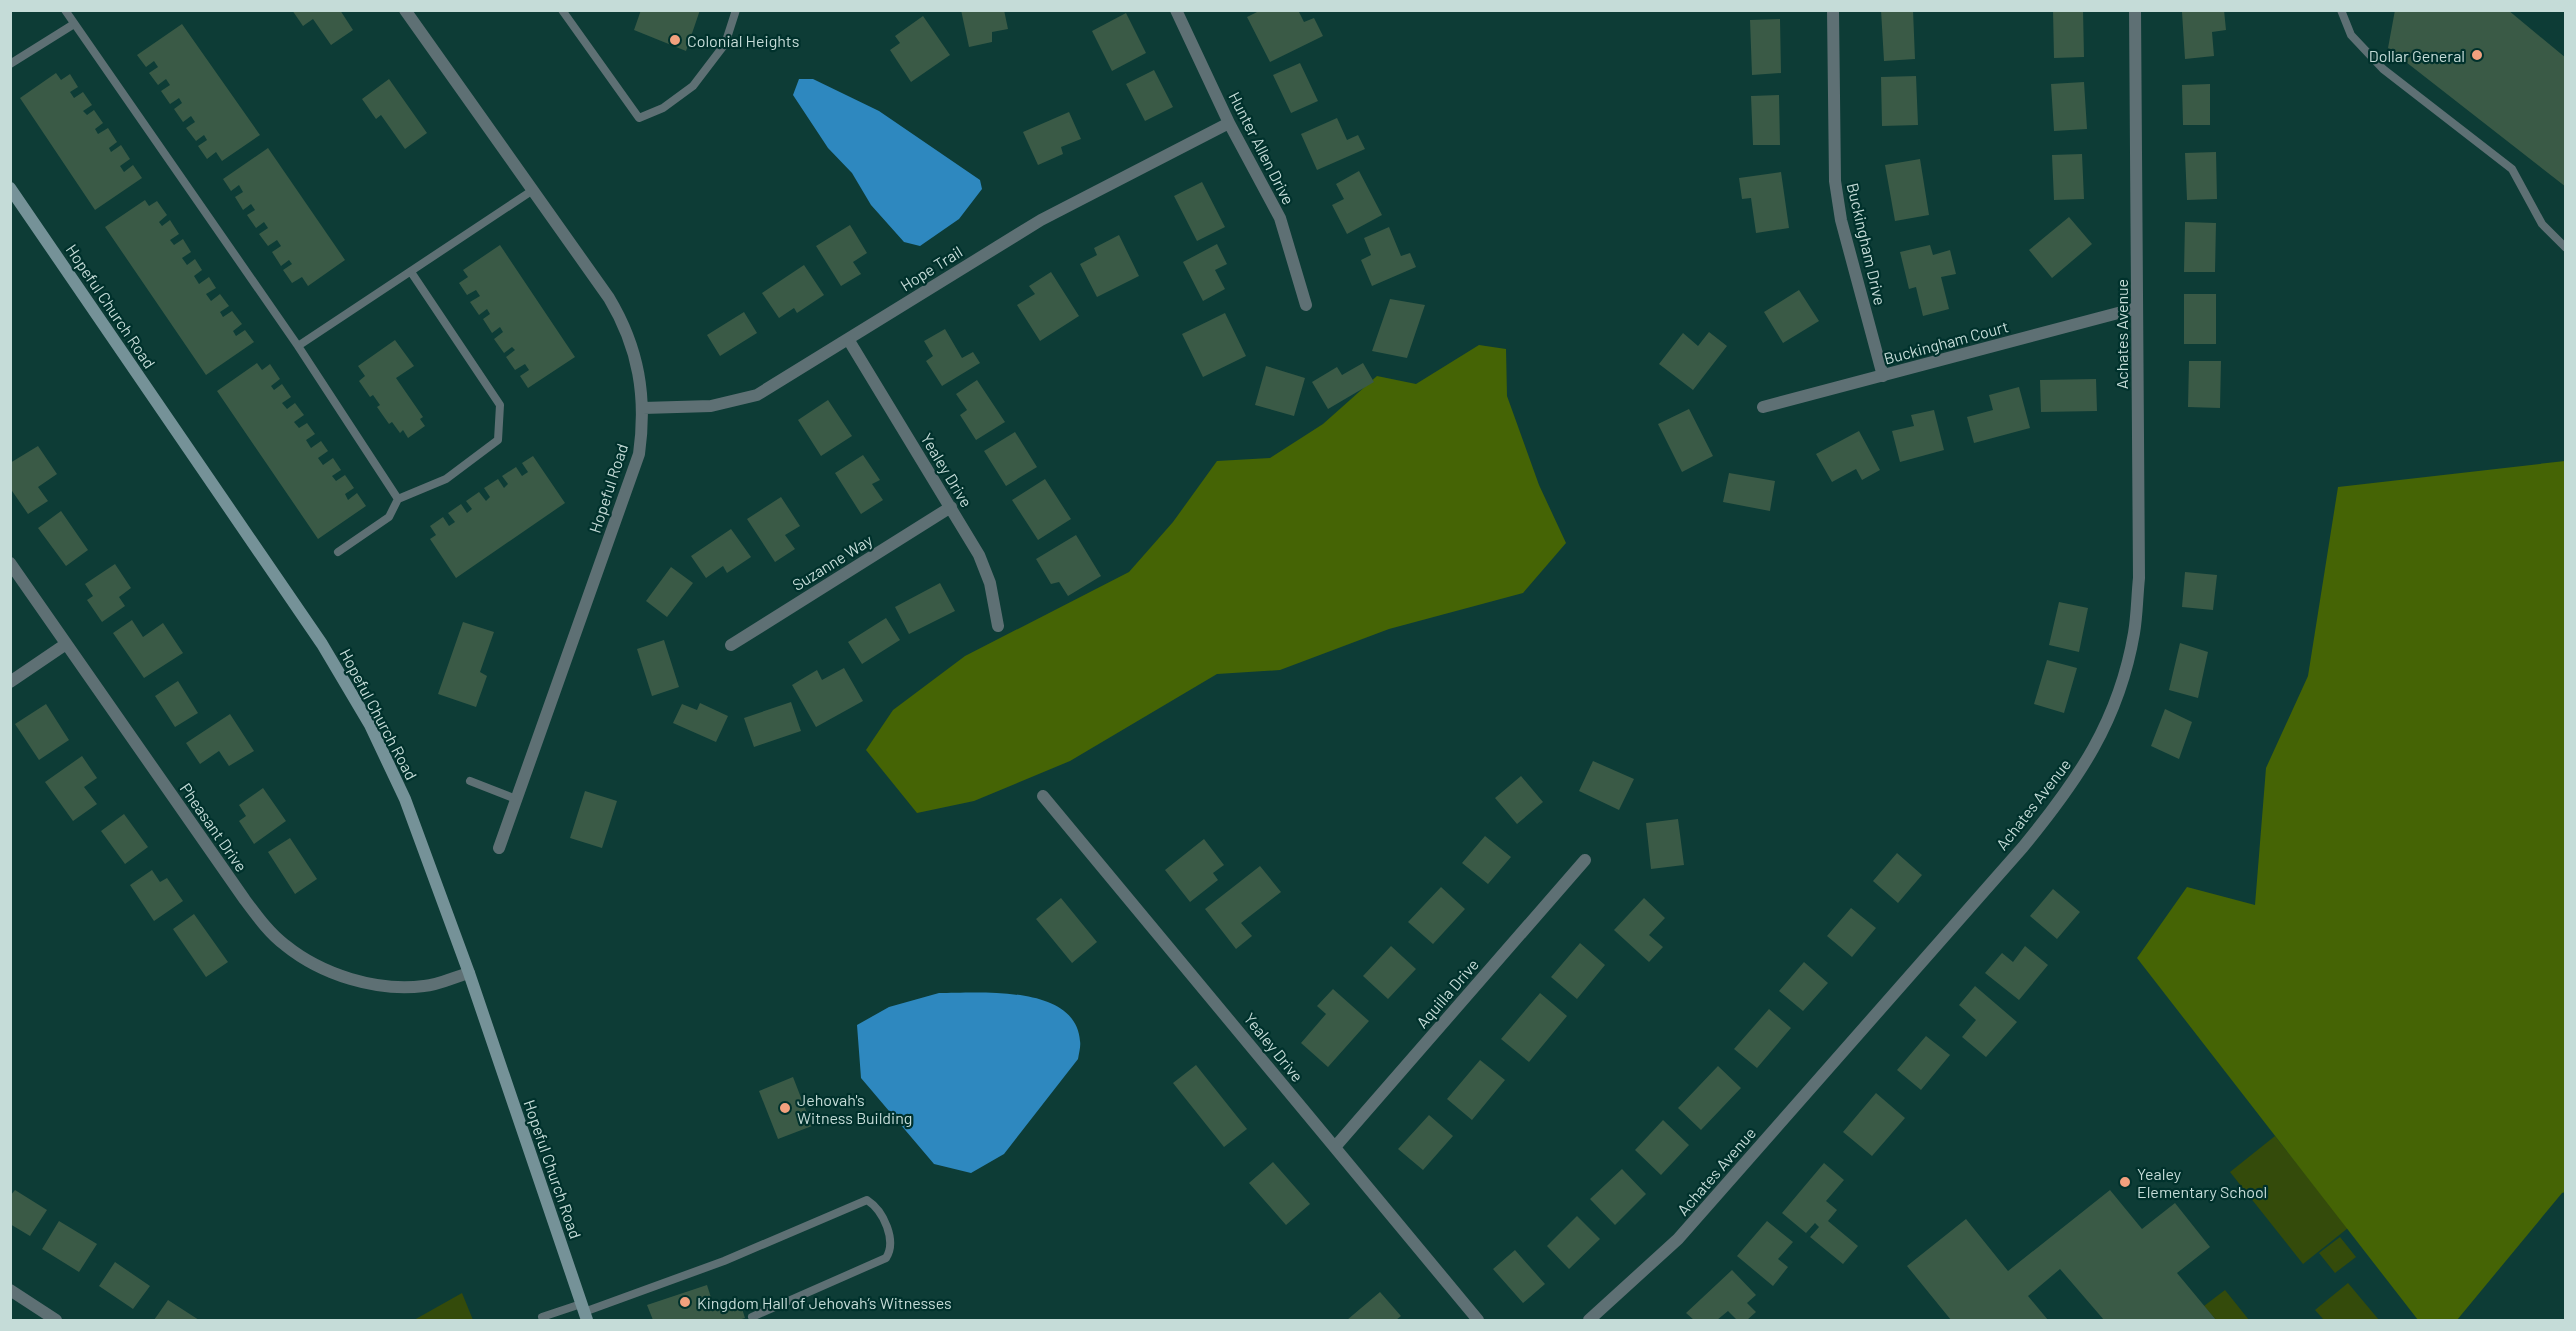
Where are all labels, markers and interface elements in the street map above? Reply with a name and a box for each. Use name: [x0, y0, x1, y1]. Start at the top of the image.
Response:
place label: Colonial Heights: [687, 31, 799, 50]
marker: Colonial Heights: [668, 33, 682, 47]
place label: Dollar General: [2369, 46, 2465, 65]
marker: Dollar General: [2470, 48, 2484, 62]
street label: Hunter Allen Drive: [1225, 89, 1299, 207]
street label: Buckingham Drive: [1844, 181, 1890, 307]
street label: Hopeful Church Road: [62, 240, 160, 372]
street label: Hope Trail: [896, 241, 966, 295]
street label: Achates Avenue: [2112, 279, 2131, 389]
street label: Buckingham Court: [1882, 316, 2010, 368]
street label: Yealey Drive: [917, 430, 977, 510]
street label: Hopeful Road: [585, 441, 631, 535]
street label: Suzanne Way: [788, 530, 876, 594]
street label: Hopeful Church Road: [336, 645, 422, 783]
street label: Achates Avenue: [1992, 755, 2074, 853]
street label: Pheasant Drive: [176, 779, 252, 875]
street label: Aquilla Drive: [1412, 955, 1482, 1031]
street label: Yealey Drive: [1241, 1009, 1307, 1085]
place label: Jehovah's Witness Building: [797, 1090, 912, 1127]
street label: Hopeful Church Road: [520, 1097, 586, 1241]
marker: Jehovah's Witness Building: [778, 1101, 792, 1115]
street label: Achates Avenue: [1673, 1123, 1759, 1219]
place label: Yealey Elementary School: [2137, 1164, 2267, 1201]
marker: Yealey Elementary School: [2118, 1175, 2132, 1189]
place label: Kingdom Hall of Jehovah’s Witnesses: [697, 1293, 952, 1312]
marker: Kingdom Hall of Jehovah’s Witnesses: [678, 1295, 692, 1309]

